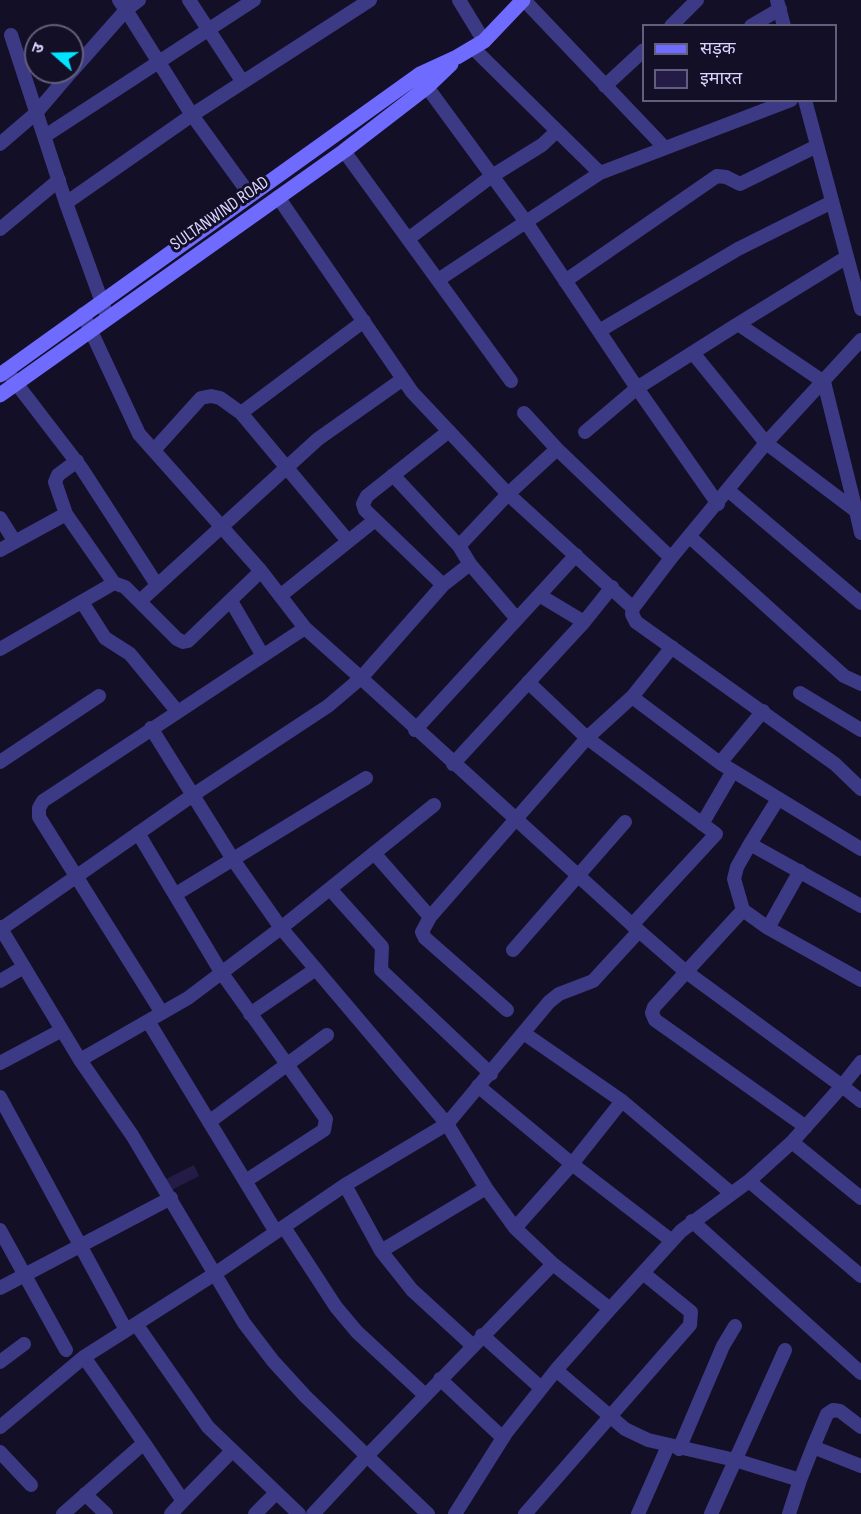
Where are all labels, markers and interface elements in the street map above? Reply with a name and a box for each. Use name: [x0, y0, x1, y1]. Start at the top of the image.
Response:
north arrow: [24, 24, 84, 84]
legend: [642, 24, 837, 102]
text: सड़क: [700, 38, 736, 59]
text: उ: [28, 41, 49, 56]
text: इमारत: [700, 68, 742, 89]
street label: SULTANWIND ROAD: [167, 172, 273, 256]

